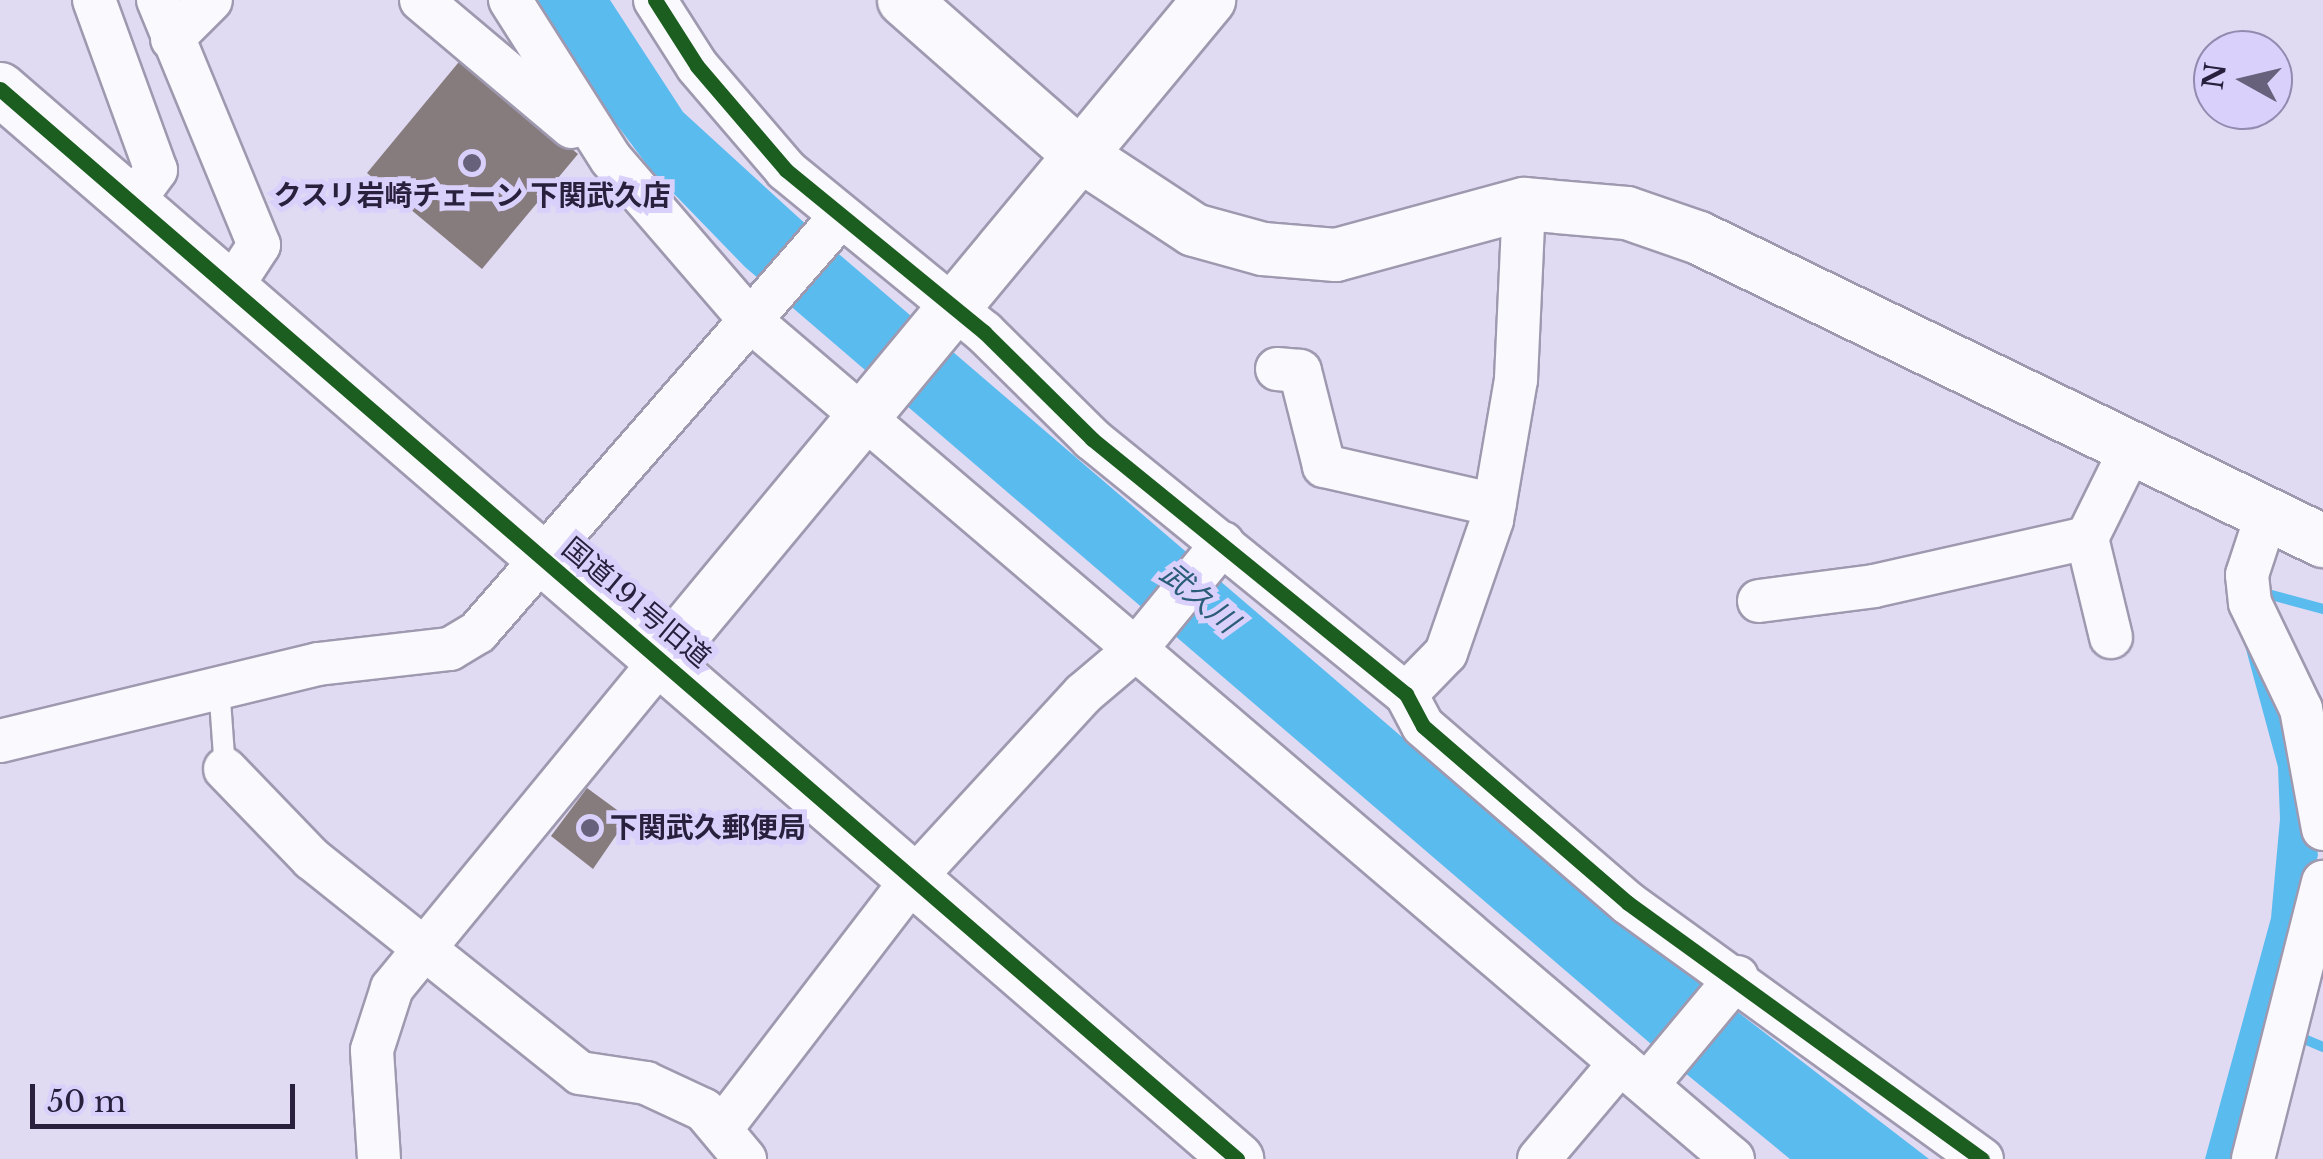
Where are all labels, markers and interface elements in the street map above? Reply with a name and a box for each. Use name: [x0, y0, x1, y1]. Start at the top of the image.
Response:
north arrow: [2193, 30, 2293, 130]
text: N: [2196, 61, 2234, 92]
marker: クスリ岩崎チェーン 下関武久店: [461, 152, 483, 174]
place label: クスリ岩崎チェーン 下関武久店: [272, 179, 672, 213]
street label: 国道191号旧道: [555, 531, 717, 675]
water label: 武久川: [1153, 555, 1245, 641]
place label: 下関武久郵便局: [610, 811, 806, 845]
marker: 下関武久郵便局: [579, 817, 601, 839]
scale bar: [35, 1064, 300, 1126]
text: 50 m: [47, 1083, 126, 1120]

